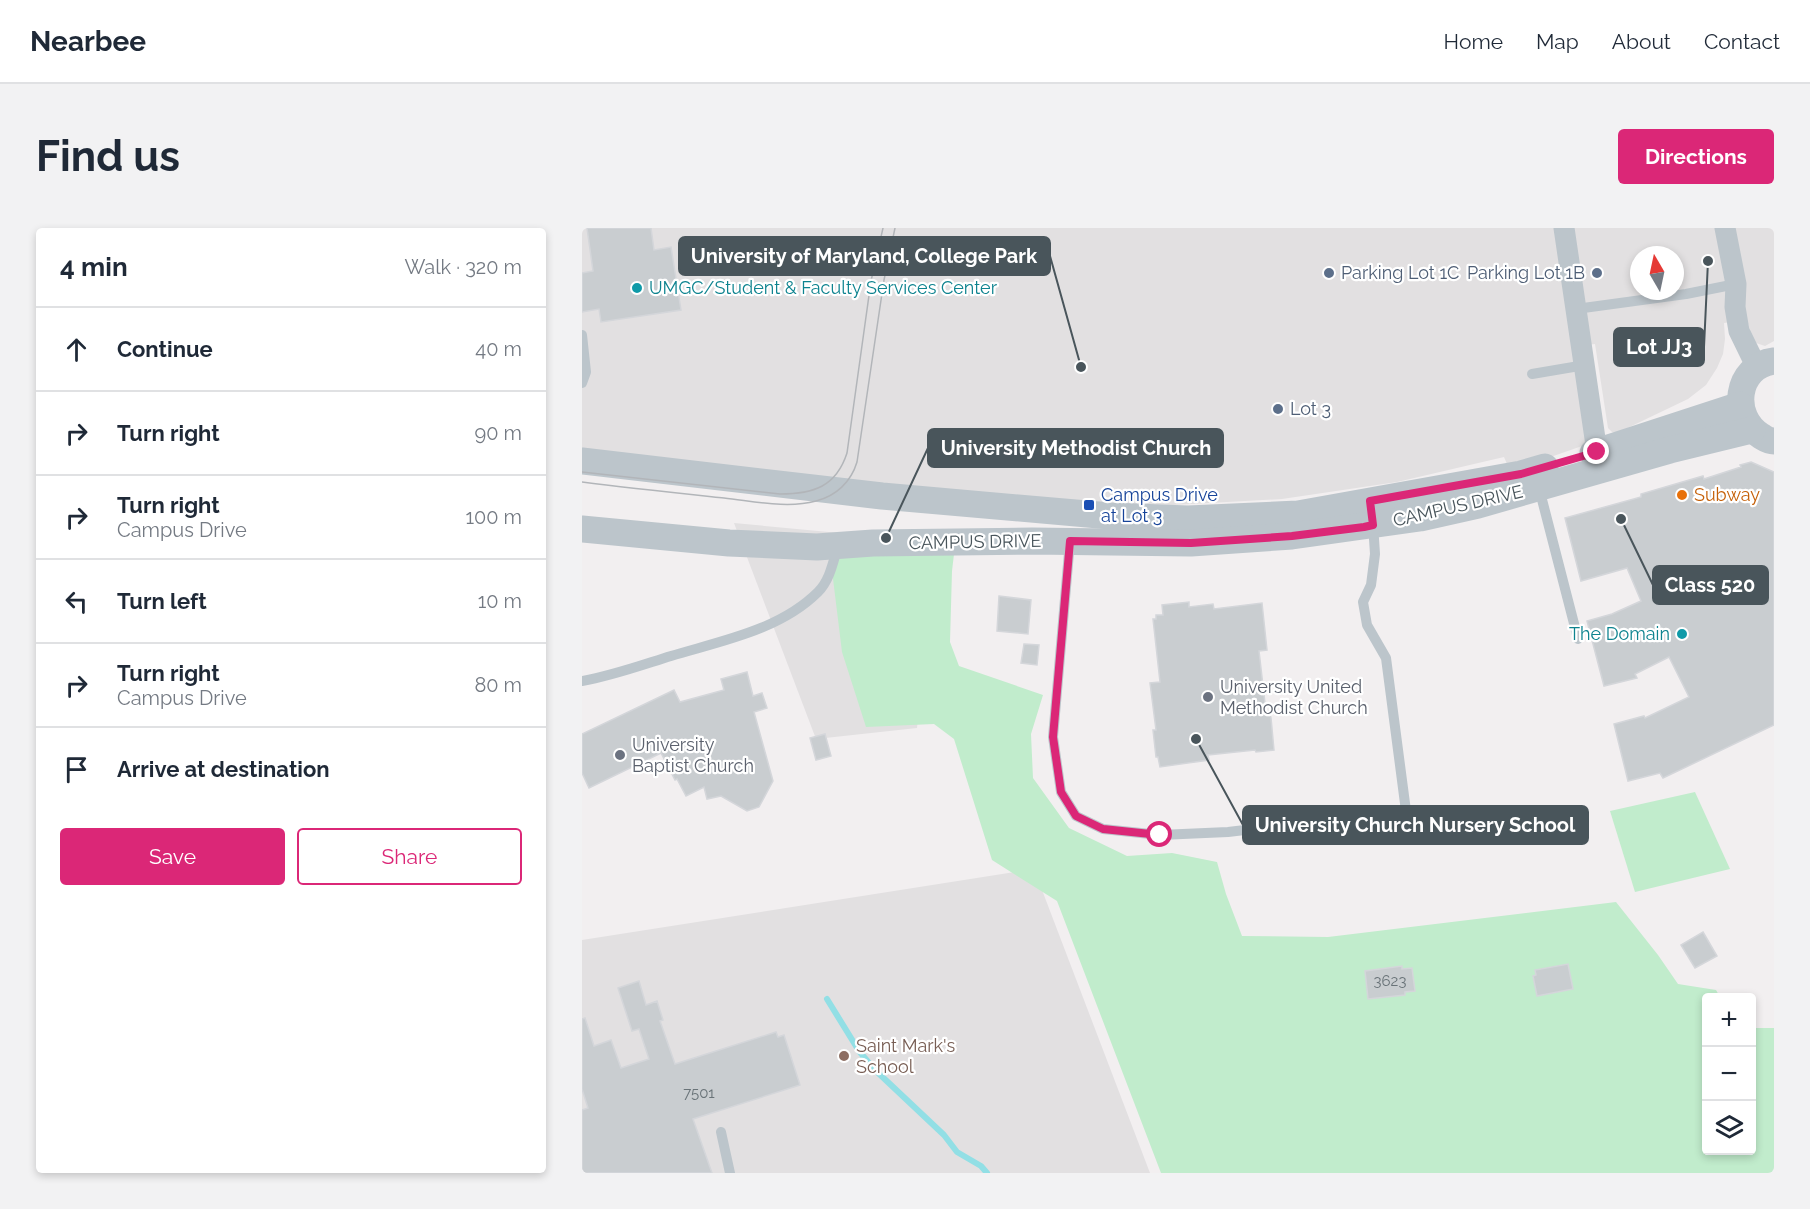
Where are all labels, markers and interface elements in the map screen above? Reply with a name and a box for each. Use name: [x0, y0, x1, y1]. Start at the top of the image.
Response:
text: Nearbee: [30, 25, 146, 58]
text: Home: [1444, 29, 1503, 54]
text: Map: [1536, 29, 1579, 54]
text: About: [1612, 29, 1671, 54]
text: Contact: [1704, 29, 1780, 54]
button: Directions: [1618, 129, 1774, 184]
text: Find us: [36, 132, 180, 181]
callout: University of Maryland, College Park: [679, 237, 1050, 275]
text: University of Maryland, College Park: [691, 244, 1038, 268]
north arrow: [1630, 246, 1684, 300]
text: 4 min: [60, 252, 128, 282]
text: Walk · 320 m: [404, 255, 522, 279]
place label: Parking Lot 1C: [1341, 262, 1459, 283]
place label: Parking Lot 1B: [1467, 262, 1585, 283]
marker: Parking Lot 1C: [1322, 266, 1336, 280]
marker: Parking Lot 1B: [1590, 266, 1604, 280]
place label: UMGC/Student & Faculty Services Center: [649, 277, 998, 298]
marker: UMGC/Student & Faculty Services Center: [630, 281, 644, 295]
callout: Lot JJ3: [1614, 328, 1704, 366]
icon: ahead: [60, 333, 93, 366]
text: Lot JJ3: [1626, 335, 1692, 359]
text: Continue: [117, 336, 213, 362]
text: 40 m: [475, 337, 522, 361]
place label: Lot 3: [1290, 398, 1331, 419]
marker: Lot 3: [1271, 402, 1285, 416]
icon: right: [60, 417, 93, 450]
text: Turn right: [117, 420, 220, 446]
text: 90 m: [475, 421, 522, 445]
callout: University Methodist Church: [928, 429, 1223, 467]
text: University Methodist Church: [941, 436, 1211, 460]
route end: [1583, 438, 1609, 464]
street label: CAMPUS DRIVE: [1391, 480, 1525, 531]
place label: Campus Drive at Lot 3: [1101, 484, 1218, 526]
place label: Subway: [1694, 484, 1760, 505]
marker: Subway: [1675, 488, 1689, 502]
text: Turn right: [117, 492, 220, 518]
marker: Campus Drive at Lot 3: [1082, 498, 1096, 512]
icon: right: [60, 501, 93, 534]
text: 100 m: [465, 505, 522, 529]
text: Campus Drive: [117, 518, 247, 542]
street label: CAMPUS DRIVE: [908, 530, 1042, 553]
callout: Class 520: [1653, 566, 1768, 604]
text: Class 520: [1665, 573, 1755, 597]
icon: left: [60, 585, 93, 618]
text: Turn left: [117, 588, 207, 614]
text: 10 m: [478, 589, 522, 613]
place label: The Domain: [1569, 623, 1670, 644]
marker: The Domain: [1675, 627, 1689, 641]
text: Turn right: [117, 660, 220, 686]
icon: right: [60, 669, 93, 702]
text: 80 m: [474, 673, 522, 697]
place label: University United Methodist Church: [1220, 676, 1368, 718]
text: Campus Drive: [117, 686, 247, 710]
marker: University United Methodist Church: [1201, 690, 1215, 704]
place label: University Baptist Church: [632, 734, 754, 776]
marker: University Baptist Church: [613, 748, 627, 762]
icon: arrive: [60, 753, 93, 786]
text: Arrive at destination: [117, 756, 330, 782]
callout: University Church Nursery School: [1243, 806, 1588, 844]
text: University Church Nursery School: [1255, 813, 1576, 837]
route start: [1146, 821, 1172, 847]
button: Save: [60, 828, 285, 885]
button: Share: [297, 828, 522, 885]
house number: 3623: [1374, 972, 1406, 990]
map controls: [1702, 993, 1756, 1155]
button: +: [1702, 993, 1756, 1047]
place label: Saint Mark's School: [856, 1035, 955, 1077]
button: −: [1702, 1047, 1756, 1101]
marker: Saint Mark's School: [837, 1049, 851, 1063]
house number: 7501: [683, 1084, 715, 1102]
button: layers: [1702, 1101, 1756, 1155]

